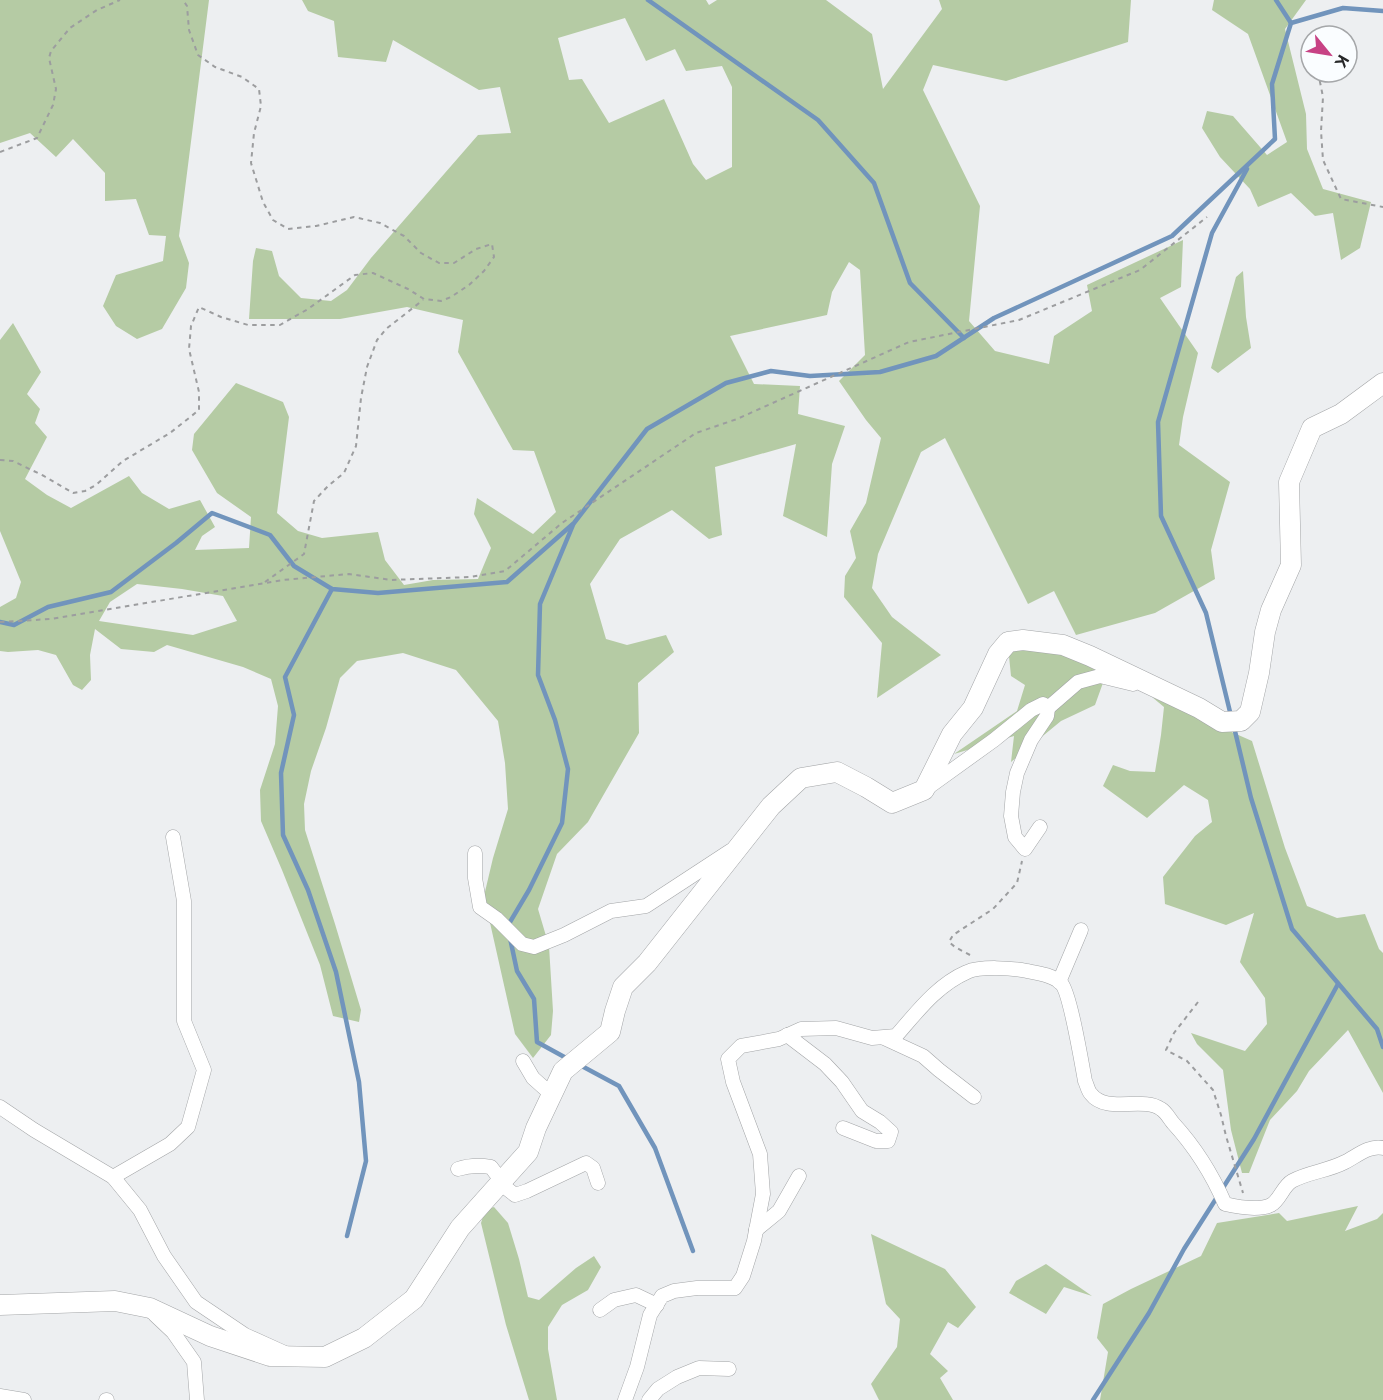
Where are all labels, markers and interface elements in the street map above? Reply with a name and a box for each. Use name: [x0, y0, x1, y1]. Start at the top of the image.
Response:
north arrow: [1299, 24, 1359, 84]
text: K: [1330, 52, 1354, 72]

